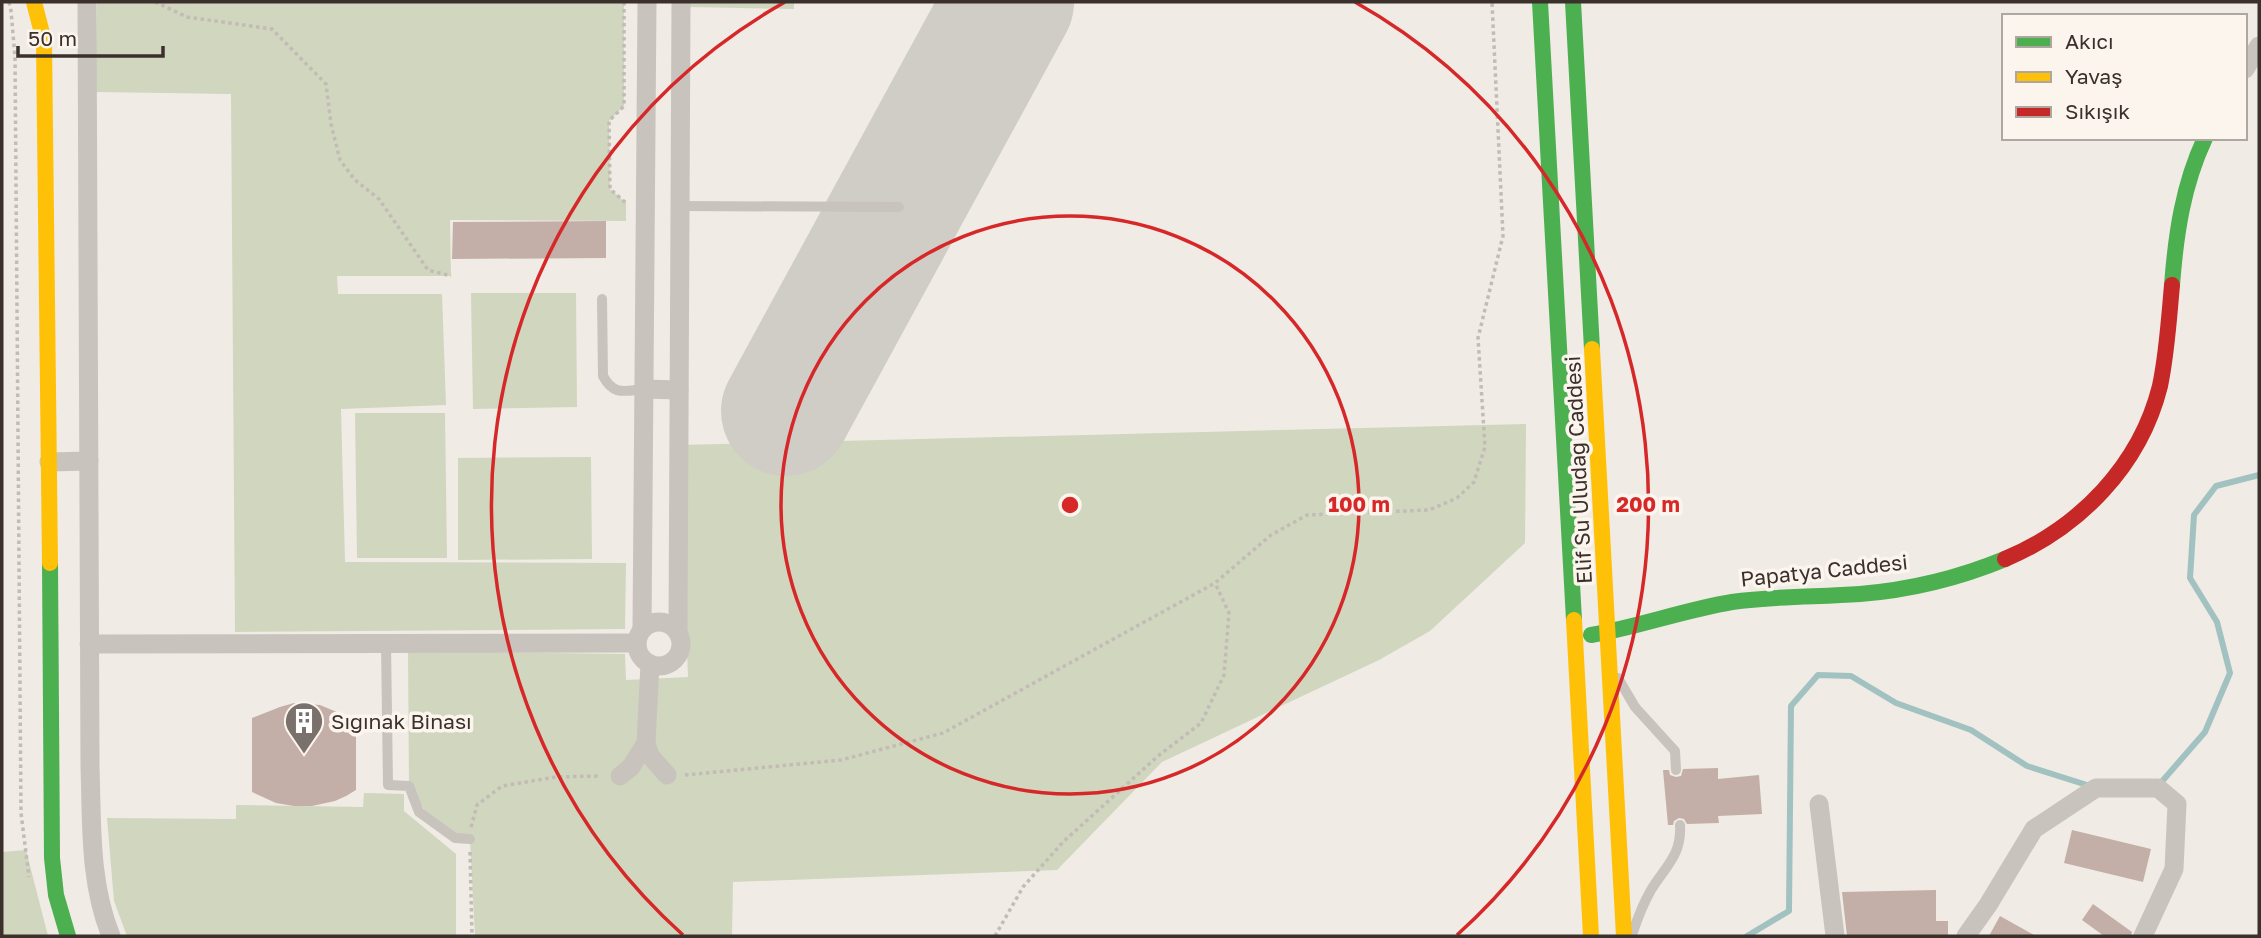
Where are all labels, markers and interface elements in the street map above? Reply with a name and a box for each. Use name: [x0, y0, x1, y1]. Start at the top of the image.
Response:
scale bar: [18, 14, 163, 58]
legend: [2002, 14, 2247, 140]
text: 50 m: [28, 25, 77, 51]
text: Akıcı: [2065, 28, 2114, 54]
text: Yavaş: [2065, 63, 2122, 89]
text: Sıkışık: [2065, 98, 2130, 124]
street label: Elif Su Uludağ Caddesi: [1559, 355, 1597, 585]
text: 100 m: [1328, 491, 1390, 517]
text: 200 m: [1616, 491, 1680, 517]
centre of rings: [1058, 493, 1082, 517]
street label: Papatya Caddesi: [1739, 548, 1909, 592]
building icon: Sığınak Binası: [283, 700, 325, 755]
place label: Sığınak Binası: [331, 708, 472, 734]

